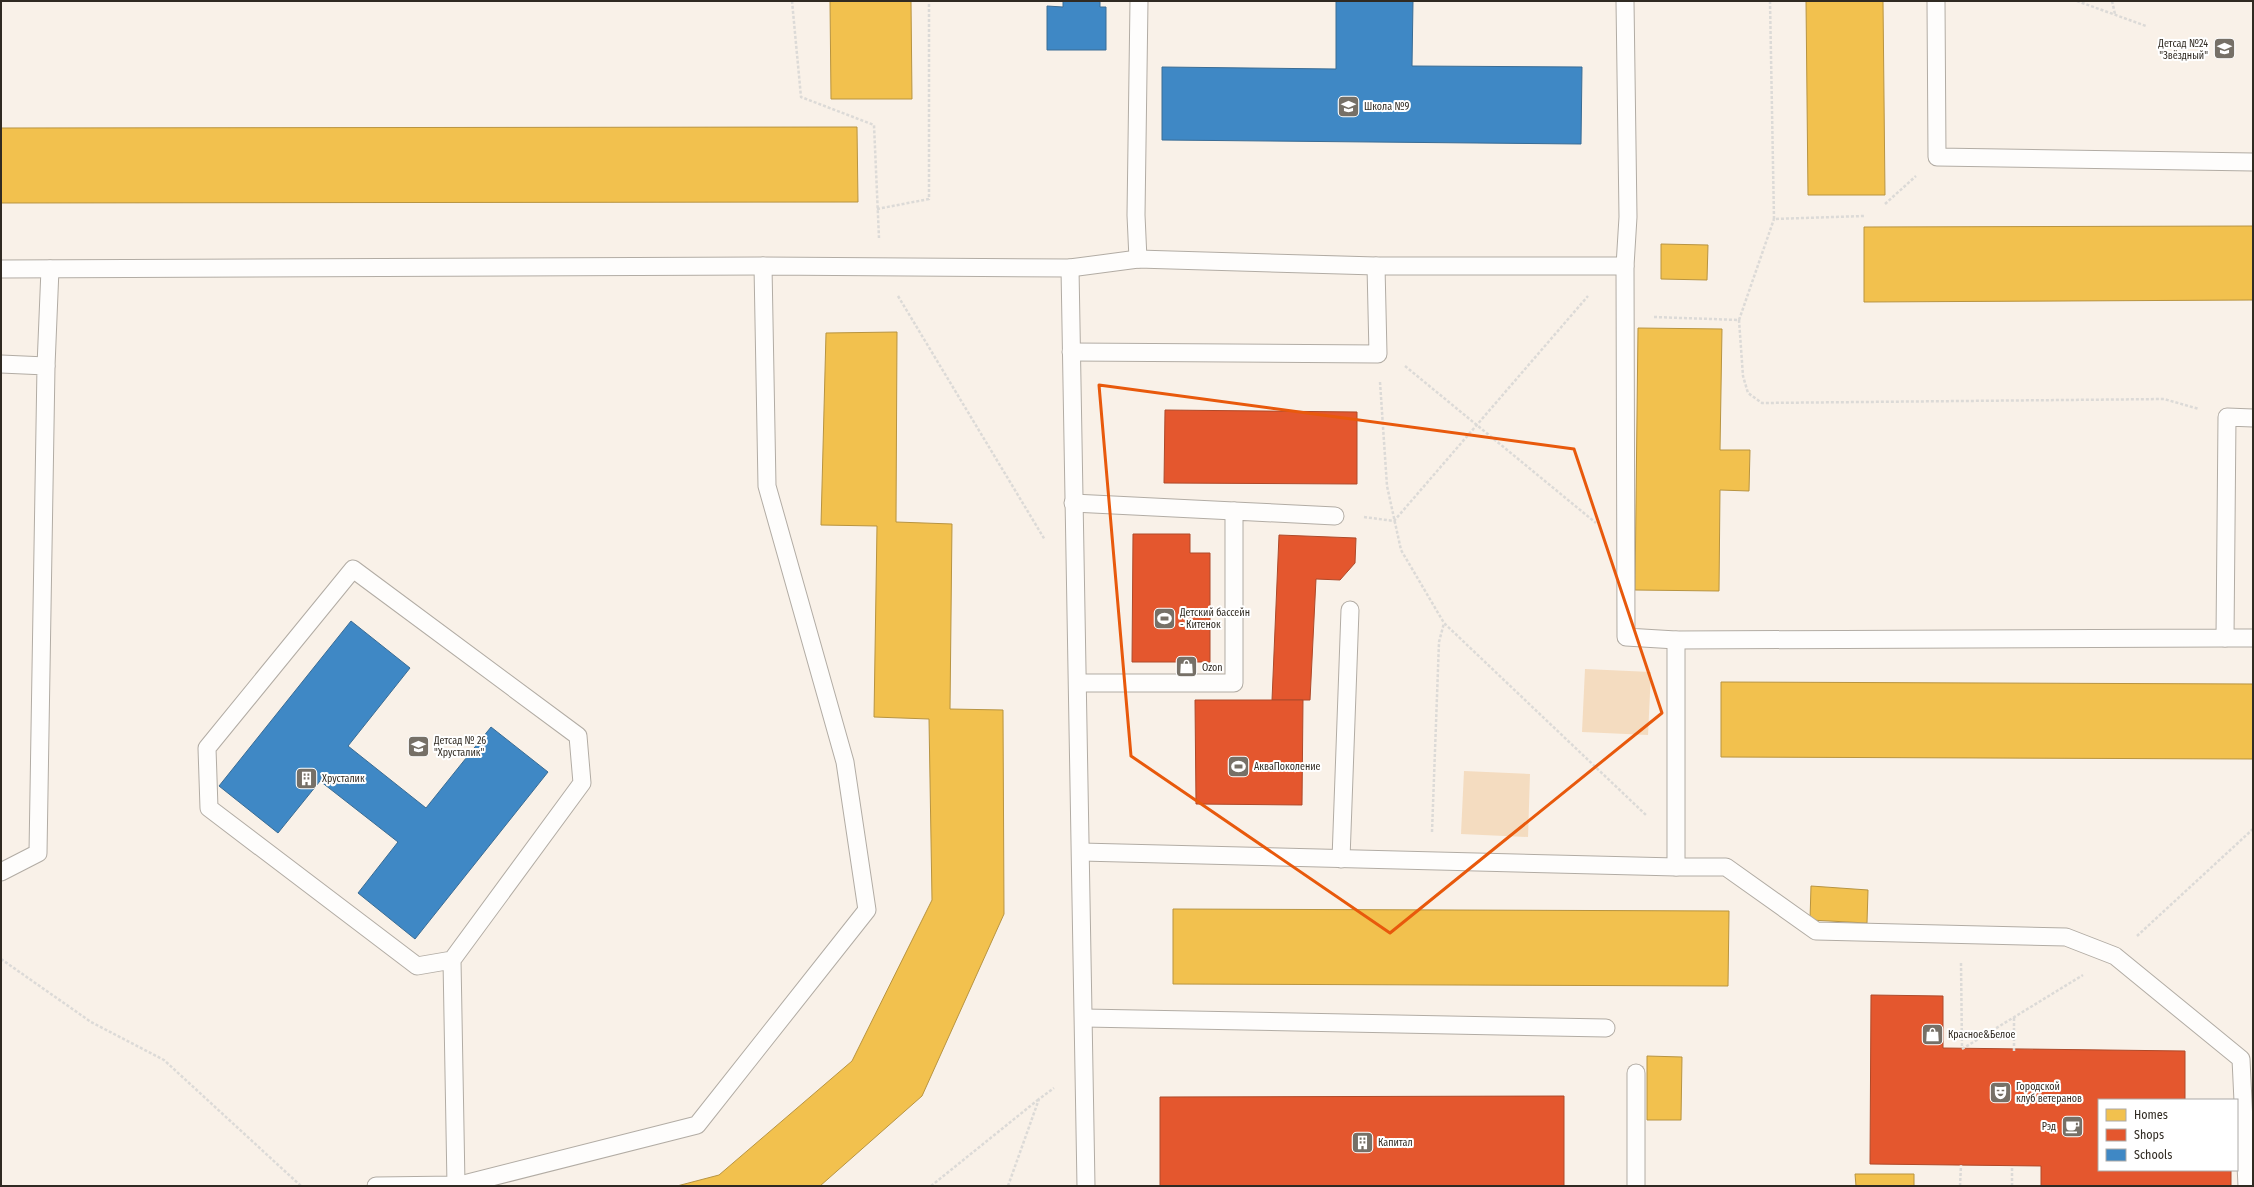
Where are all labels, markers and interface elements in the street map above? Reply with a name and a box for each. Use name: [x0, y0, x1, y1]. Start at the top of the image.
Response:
school or university icon: Детсад №24 "Звёздный": [2211, 36, 2237, 62]
place label: Детсад №24 "Звёздный": [2157, 38, 2208, 62]
school or university icon: Школа №9: [1335, 93, 1361, 119]
place label: Школа №9: [1364, 101, 1409, 113]
sports icon: Детский бассейн - Китенок: [1152, 605, 1178, 631]
place label: Детский бассейн - Китенок: [1179, 607, 1250, 631]
shop icon: Ozon: [1173, 654, 1199, 680]
place label: Ozon: [1202, 662, 1223, 674]
school or university icon: Детсад № 26 "Хрусталик": [405, 733, 431, 759]
place label: Детсад № 26 "Хрусталик": [433, 735, 486, 759]
sports icon: АкваПоколение: [1226, 753, 1252, 779]
place label: АкваПоколение: [1254, 761, 1321, 773]
building icon: Хрусталик: [294, 765, 320, 791]
place label: Хрусталик: [322, 773, 365, 785]
shop icon: Красное&Белое: [1919, 1021, 1945, 1047]
place label: Красное&Белое: [1948, 1029, 2015, 1041]
theatre icon: Городской клуб ветеранов: [1988, 1079, 2014, 1105]
place label: Городской клуб ветеранов: [2016, 1081, 2082, 1105]
legend: [2098, 1099, 2238, 1171]
text: Homes: [2134, 1108, 2168, 1122]
cafe icon: Рэд: [2059, 1113, 2085, 1139]
place label: Рэд: [2042, 1121, 2056, 1133]
text: Shops: [2134, 1128, 2164, 1142]
building icon: Капитал: [1349, 1129, 1375, 1155]
place label: Капитал: [1378, 1137, 1413, 1149]
text: Schools: [2134, 1148, 2172, 1162]

